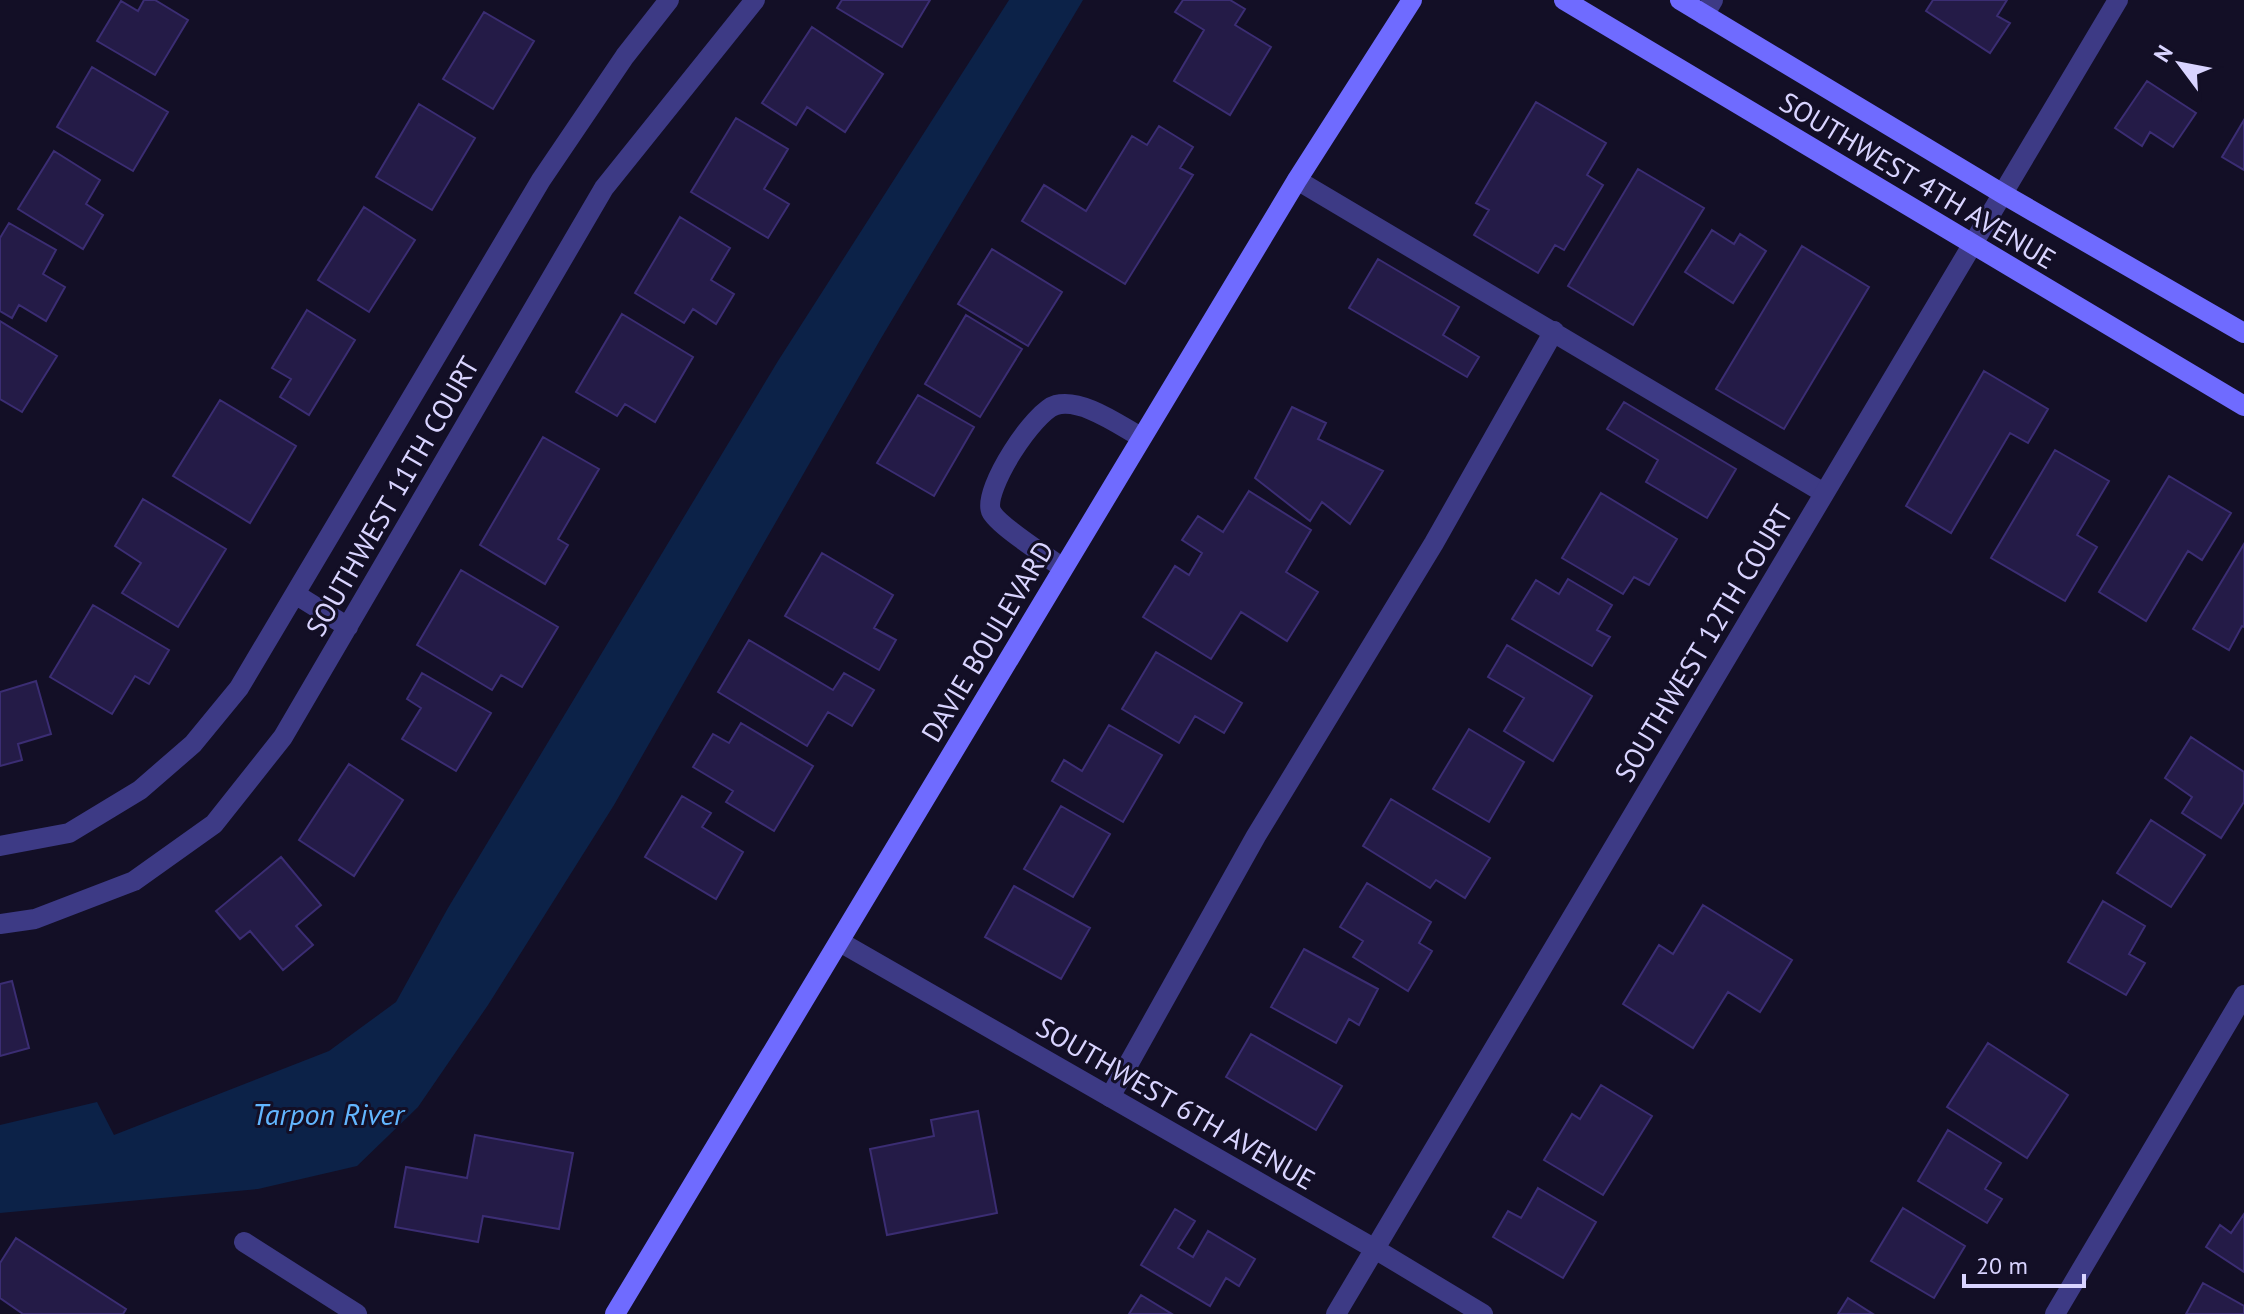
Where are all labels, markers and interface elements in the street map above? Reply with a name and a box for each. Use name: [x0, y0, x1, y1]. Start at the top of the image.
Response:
north arrow: [2140, 24, 2220, 104]
text: N: [2147, 40, 2179, 67]
street label: SOUTHWEST 4TH AVENUE: [1773, 83, 2063, 277]
street label: SOUTHWEST 11TH COURT: [297, 349, 488, 643]
street label: SOUTHWEST 12TH COURT: [1605, 497, 1801, 788]
street label: DAVIE BOULEVARD: [912, 534, 1062, 748]
street label: SOUTHWEST 6TH AVENUE: [1030, 1008, 1322, 1198]
water label: Tarpon River: [252, 1094, 406, 1133]
scale bar: [1964, 1238, 2084, 1288]
text: 20 m: [1976, 1250, 2028, 1281]

